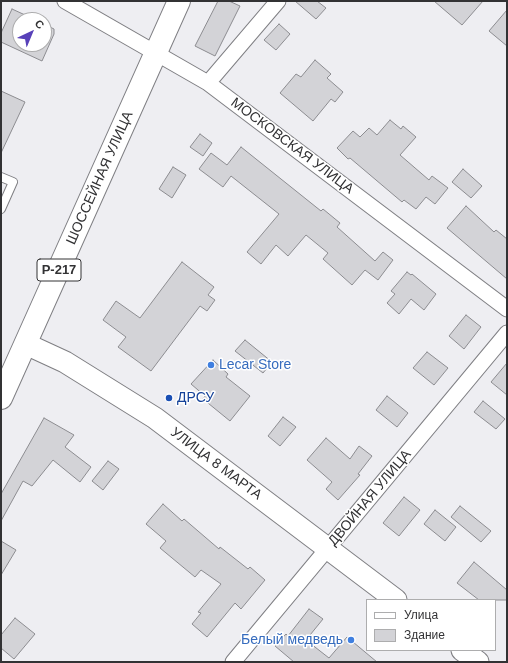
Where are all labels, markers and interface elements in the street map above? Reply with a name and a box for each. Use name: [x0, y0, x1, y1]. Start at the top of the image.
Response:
north arrow: [12, 12, 52, 52]
text: С: [33, 17, 47, 31]
street label: МОСКОВСКАЯ УЛИЦА: [227, 94, 357, 198]
street label: ШОССЕЙНАЯ УЛИЦА: [63, 109, 137, 247]
road number: Р-217: [37, 259, 81, 281]
place label: Lecar Store: [219, 357, 291, 373]
marker: Lecar Store: [206, 360, 216, 370]
place label: ДРСУ: [177, 390, 214, 406]
marker: ДРСУ: [164, 393, 174, 403]
street label: УЛИЦА 8 МАРТА: [167, 424, 265, 504]
street label: ДВОЙНАЯ УЛИЦА: [325, 447, 415, 549]
legend: [366, 599, 496, 651]
text: Улица: [404, 608, 438, 622]
text: Здание: [404, 628, 445, 642]
place label: Белый медведь: [241, 632, 343, 648]
marker: Белый медведь: [346, 635, 356, 645]

